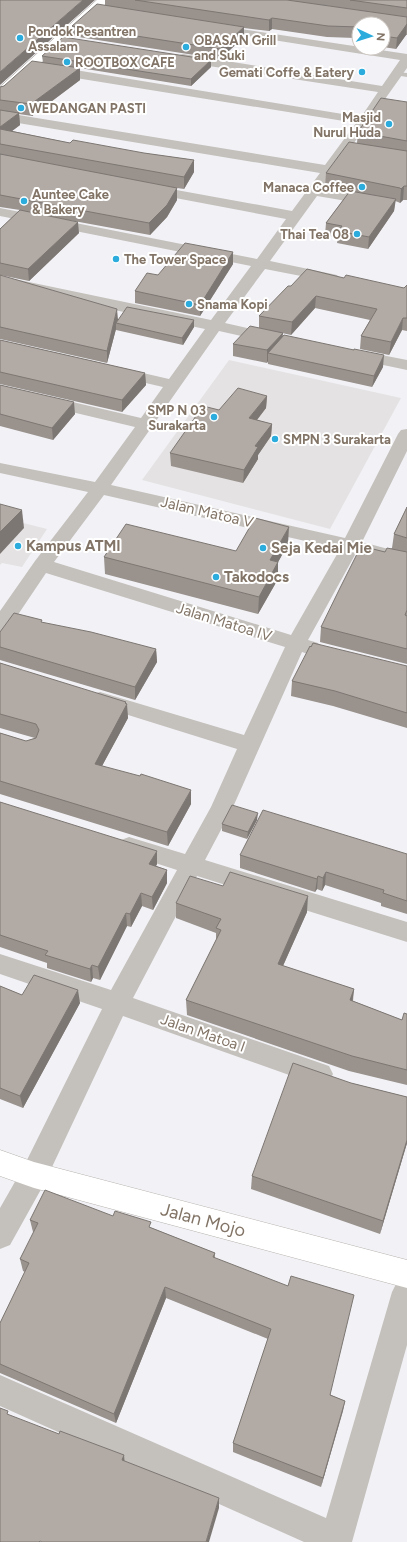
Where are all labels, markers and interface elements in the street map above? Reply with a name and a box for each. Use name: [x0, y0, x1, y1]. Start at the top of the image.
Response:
north arrow: [351, 16, 391, 56]
place label: Pondok Pesantren Assalam: [28, 24, 136, 54]
text: N: [374, 32, 387, 41]
marker: Pondok Pesantren Assalam: [15, 33, 25, 43]
place label: OBASAN Grill and Suki: [194, 33, 276, 63]
marker: OBASAN Grill and Suki: [181, 42, 191, 52]
place label: ROOTBOX CAFE: [75, 55, 175, 70]
marker: ROOTBOX CAFE: [62, 57, 72, 67]
place label: Gemati Coffe & Eatery: [219, 65, 355, 80]
marker: Gemati Coffe & Eatery: [357, 67, 367, 77]
place label: WEDANGAN PASTI: [29, 101, 146, 116]
marker: WEDANGAN PASTI: [16, 103, 26, 113]
place label: Masjid Nurul Huda: [313, 110, 381, 140]
marker: Masjid Nurul Huda: [384, 119, 394, 129]
place label: Manaca Coffee: [263, 180, 354, 195]
marker: Manaca Coffee: [357, 182, 367, 192]
place label: Auntee Cake & Bakery: [32, 187, 109, 217]
marker: Auntee Cake & Bakery: [19, 196, 29, 206]
place label: Thai Tea 08: [280, 227, 349, 242]
marker: Thai Tea 08: [352, 229, 362, 239]
place label: The Tower Space: [124, 252, 226, 267]
marker: The Tower Space: [111, 254, 121, 264]
place label: Snama Kopi: [197, 297, 268, 312]
marker: Snama Kopi: [184, 299, 194, 309]
place label: SMP N 03 Surakarta: [147, 403, 206, 433]
marker: SMP N 03 Surakarta: [209, 412, 219, 422]
place label: SMPN 3 Surakarta: [283, 432, 391, 447]
marker: SMPN 3 Surakarta: [270, 434, 280, 444]
street label: Jalan Matoa V: [159, 493, 256, 532]
place label: Kampus ATMI: [26, 537, 121, 555]
place label: Seja Kedai Mie: [271, 539, 372, 557]
marker: Kampus ATMI: [13, 541, 23, 551]
marker: Seja Kedai Mie: [258, 543, 268, 553]
place label: Takodocs: [224, 568, 289, 586]
marker: Takodocs: [211, 572, 221, 582]
street label: Jalan Matoa IV: [174, 599, 274, 645]
street label: Jalan Matoa I: [158, 1010, 248, 1056]
street label: Jalan Mojo: [158, 1198, 248, 1242]

